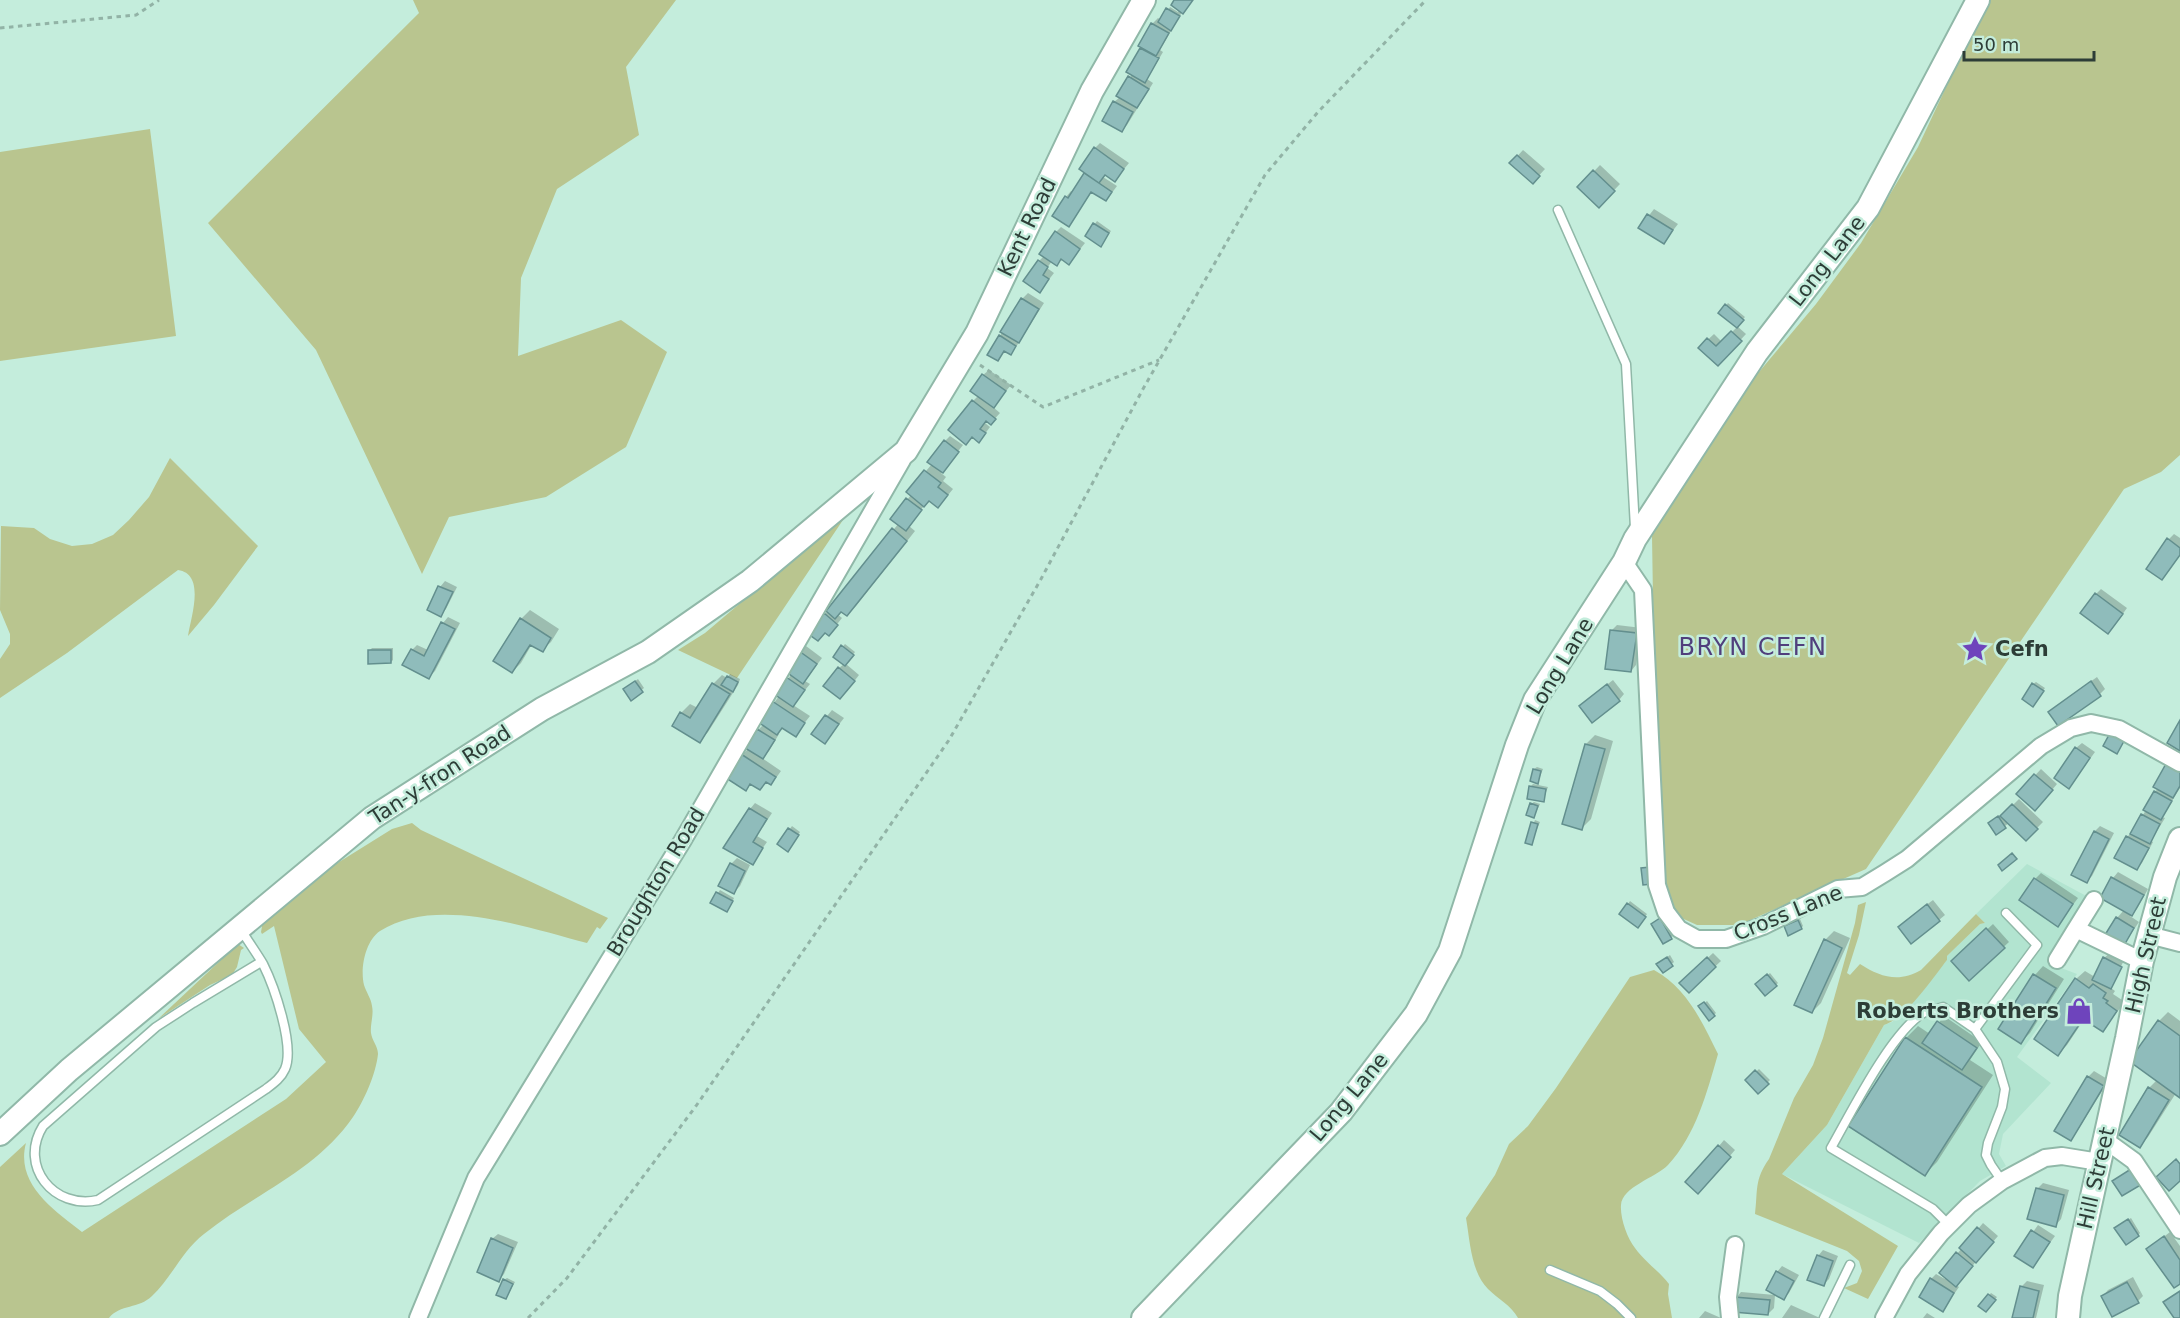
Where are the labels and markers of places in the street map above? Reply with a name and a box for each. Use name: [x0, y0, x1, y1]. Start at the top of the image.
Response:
place icon: Cefn: [1960, 634, 1990, 664]
place label: Cefn: [1995, 637, 2049, 661]
shop icon: Roberts Brothers: [2064, 996, 2094, 1026]
place label: Roberts Brothers: [1856, 999, 2059, 1023]

